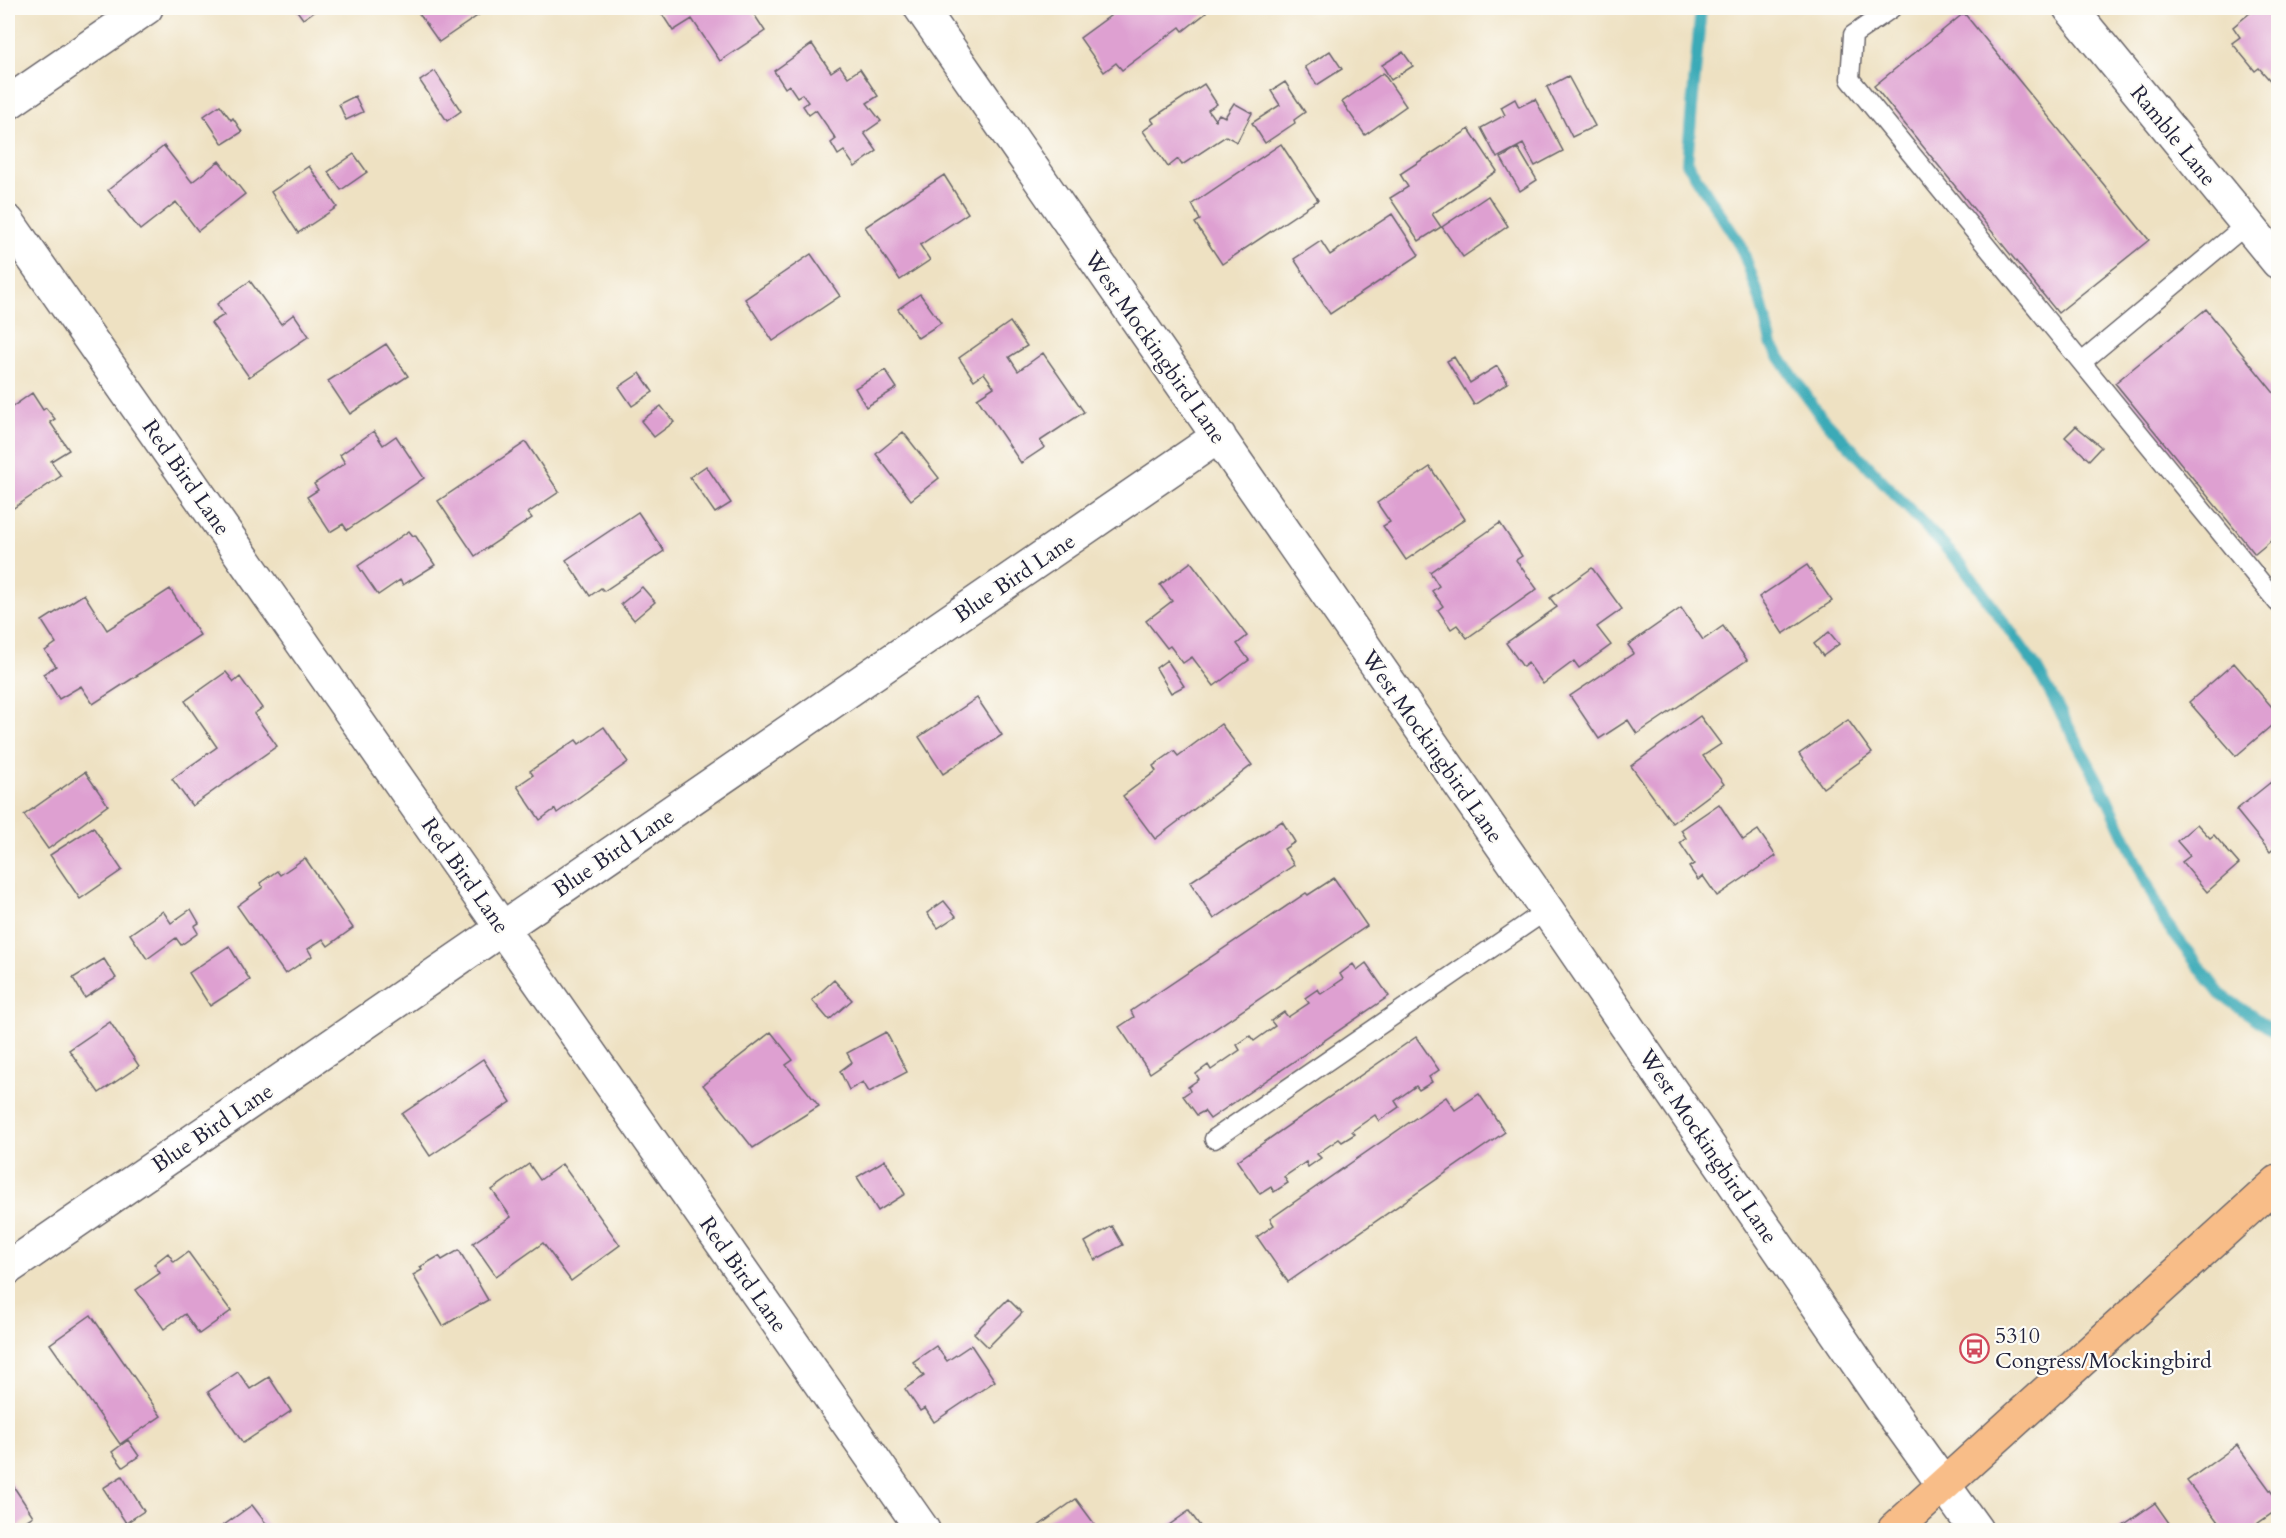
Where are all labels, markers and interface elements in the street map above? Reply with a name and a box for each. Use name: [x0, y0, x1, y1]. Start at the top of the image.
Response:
street label: Ramble Lane: [2123, 79, 2223, 192]
street label: West Mockingbird Lane: [1077, 244, 1233, 450]
street label: Red Bird Lane: [135, 414, 237, 541]
street label: Blue Bird Lane: [948, 526, 1081, 630]
street label: West Mockingbird Lane: [1354, 643, 1510, 849]
street label: Blue Bird Lane: [547, 801, 680, 905]
street label: Red Bird Lane: [414, 812, 516, 939]
street label: West Mockingbird Lane: [1631, 1042, 1785, 1250]
street label: Blue Bird Lane: [146, 1076, 279, 1180]
street label: Red Bird Lane: [692, 1211, 794, 1338]
place label: 5310 Congress/Mockingbird: [1995, 1321, 2212, 1376]
bus stop icon: 5310 Congress/Mockingbird: [1958, 1332, 1990, 1364]

